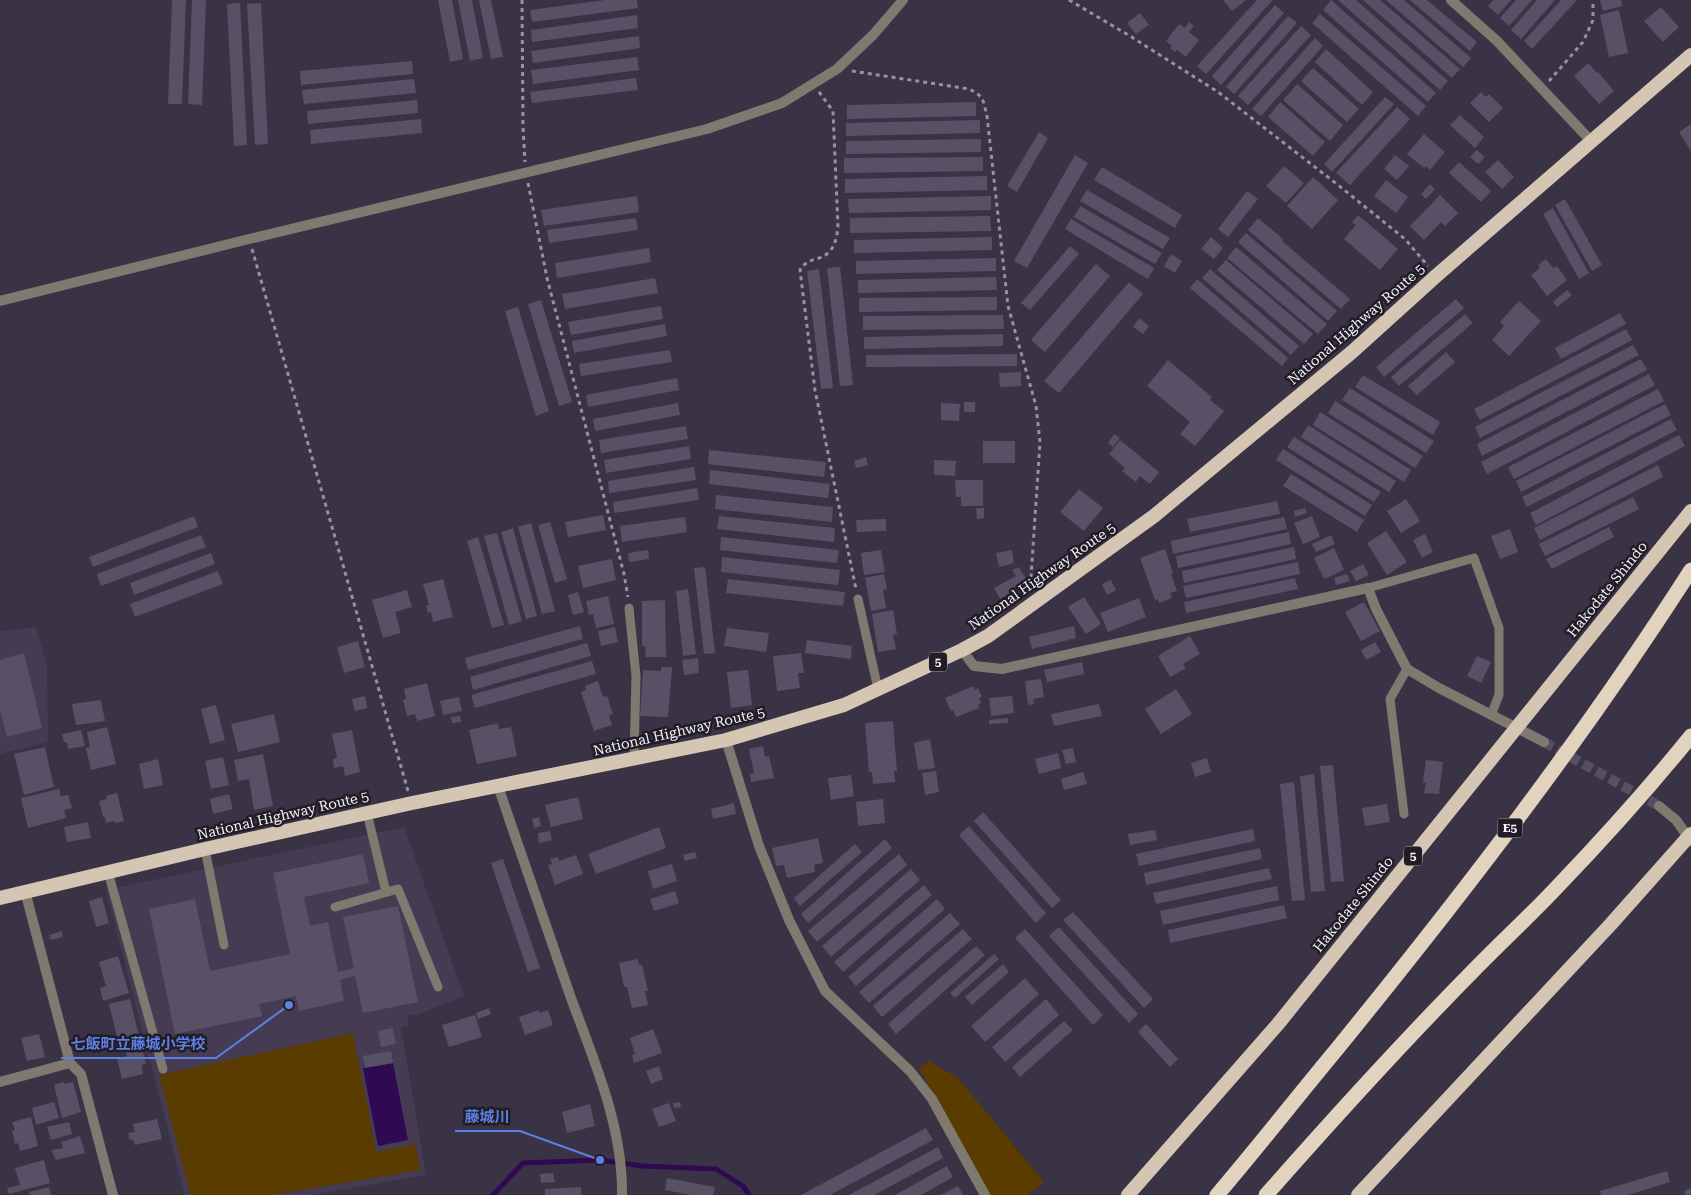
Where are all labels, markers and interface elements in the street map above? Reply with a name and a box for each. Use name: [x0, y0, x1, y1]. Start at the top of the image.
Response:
street label: National Highway Route 5: [1284, 260, 1428, 388]
street label: National Highway Route 5: [965, 519, 1119, 633]
street label: Hakodate Shindo: [1564, 538, 1650, 640]
road number: 5: [929, 652, 947, 672]
street label: National Highway Route 5: [592, 703, 767, 759]
street label: National Highway Route 5: [196, 787, 371, 843]
road number: E5: [1498, 818, 1522, 838]
road number: 5: [1404, 846, 1422, 866]
street label: Hakodate Shindo: [1310, 853, 1396, 955]
callout: 七飯町立藤城小学校: [61, 1028, 216, 1058]
text: 七飯町立藤城小学校: [70, 1035, 206, 1053]
callout: 藤城川: [455, 1101, 520, 1131]
text: 藤城川: [464, 1108, 510, 1126]

